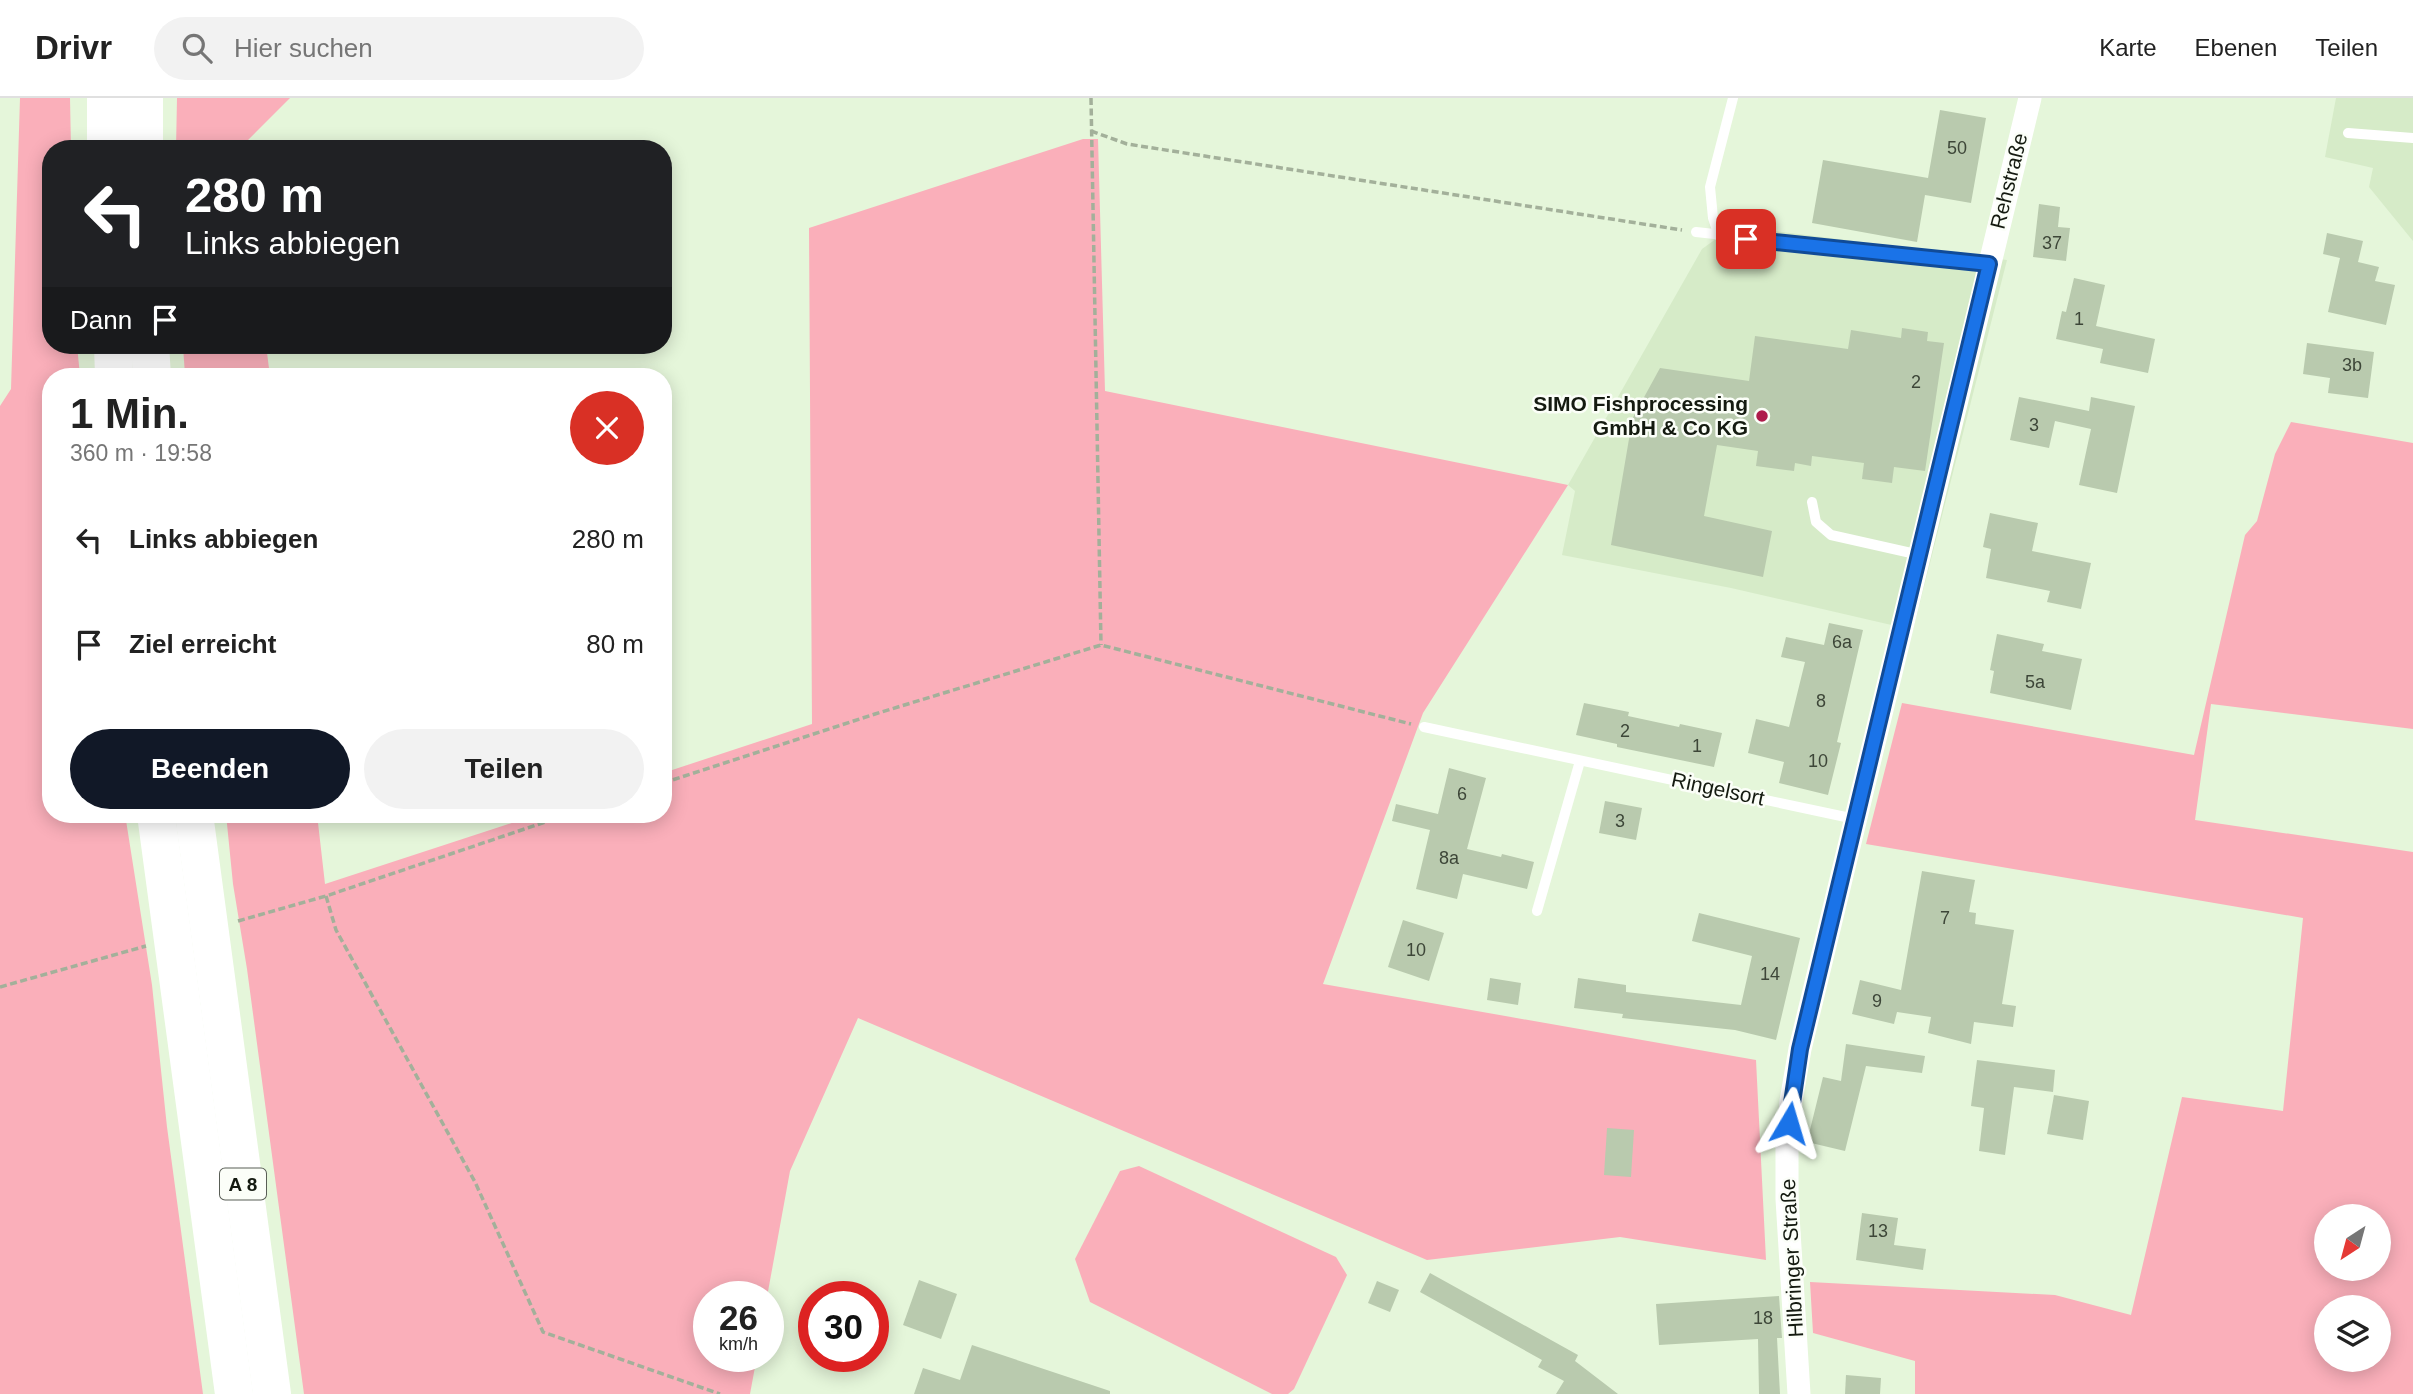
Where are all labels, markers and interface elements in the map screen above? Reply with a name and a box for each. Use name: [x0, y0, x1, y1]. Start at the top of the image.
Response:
search box: [154, 17, 644, 80]
text: Drivr: [35, 29, 112, 66]
icon: search: [178, 29, 216, 67]
text: Hier suchen: [234, 33, 373, 63]
text: Karte: [2099, 34, 2157, 61]
text: Ebenen: [2195, 34, 2277, 61]
text: Teilen: [2315, 34, 2378, 61]
street label: Rehstraße: [1985, 131, 2032, 231]
house number: 50: [1947, 138, 1967, 158]
icon: left: [70, 168, 161, 259]
text: 280 m: [185, 168, 324, 222]
pin: [1716, 209, 1776, 269]
icon: arrive: [1727, 220, 1765, 258]
text: Links abbiegen: [185, 225, 400, 261]
house number: 37: [2042, 233, 2062, 253]
icon: arrive: [146, 301, 184, 339]
text: Dann: [70, 305, 132, 335]
house number: 1: [2074, 309, 2084, 329]
house number: 3b: [2342, 355, 2362, 375]
house number: 2: [1911, 372, 1921, 392]
text: 1 Min.: [70, 390, 189, 437]
button: close: [570, 391, 644, 465]
place label: SIMO Fishprocessing GmbH & Co KG: [1533, 392, 1748, 439]
marker: SIMO Fishprocessing GmbH & Co KG: [1754, 408, 1770, 424]
house number: 3: [2029, 415, 2039, 435]
text: 360 m · 19:58: [70, 440, 212, 466]
icon: left: [70, 521, 108, 559]
text: Links abbiegen: [129, 524, 318, 554]
text: 280 m: [572, 524, 644, 554]
icon: arrive: [70, 626, 108, 664]
text: Ziel erreicht: [129, 629, 276, 659]
text: 80 m: [586, 629, 644, 659]
house number: 6a: [1832, 632, 1853, 652]
house number: 5a: [2025, 672, 2046, 692]
house number: 8: [1816, 691, 1826, 711]
house number: 2: [1620, 721, 1630, 741]
button: Beenden: [70, 729, 350, 809]
button: Teilen: [364, 729, 644, 809]
house number: 1: [1692, 736, 1702, 756]
house number: 10: [1808, 751, 1828, 771]
street label: Ringelsort: [1669, 767, 1767, 810]
house number: 6: [1457, 784, 1467, 804]
house number: 3: [1615, 811, 1625, 831]
house number: 8a: [1439, 848, 1460, 868]
house number: 7: [1940, 908, 1950, 928]
house number: 10: [1406, 940, 1426, 960]
house number: 14: [1760, 964, 1780, 984]
house number: 9: [1872, 991, 1882, 1011]
position arrow: [1752, 1086, 1826, 1160]
road number: A 8: [220, 1168, 266, 1200]
street label: Hilbringer Straße: [1776, 1178, 1807, 1338]
north arrow: [2314, 1204, 2390, 1281]
map controls: [2314, 1204, 2391, 1372]
house number: 13: [1868, 1221, 1888, 1241]
speed limit sign: 30: [798, 1281, 889, 1372]
button: layers: [2314, 1295, 2391, 1372]
text: 26: [719, 1298, 758, 1337]
house number: 18: [1753, 1308, 1773, 1328]
text: km/h: [719, 1334, 758, 1354]

